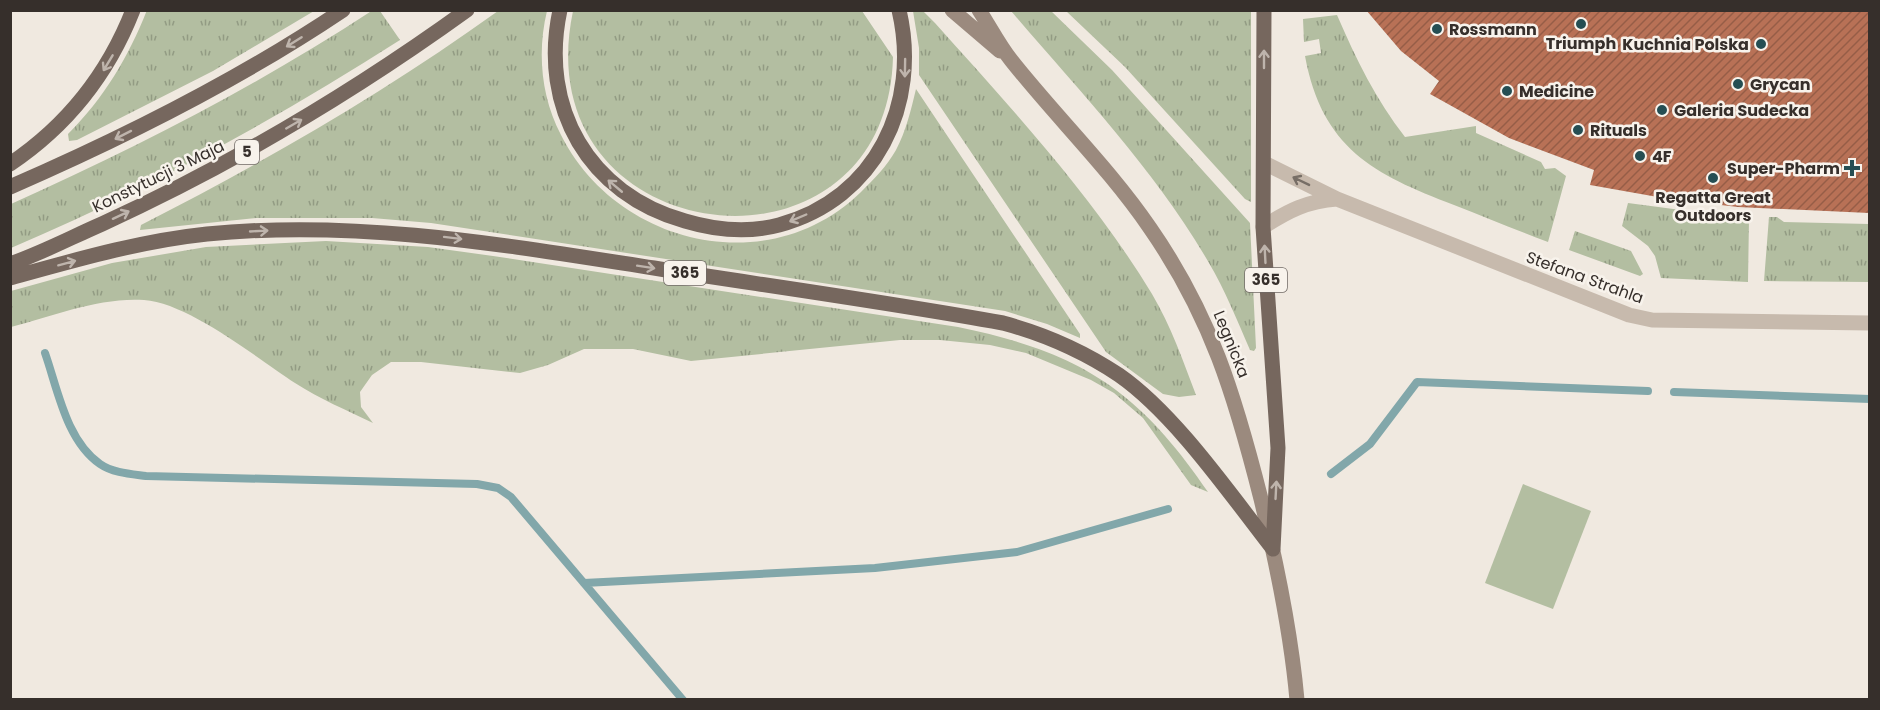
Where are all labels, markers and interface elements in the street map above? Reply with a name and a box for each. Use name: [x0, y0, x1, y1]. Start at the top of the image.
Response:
marker: Triumph: [1574, 17, 1588, 31]
place label: Rossmann: [1449, 18, 1537, 41]
marker: Rossmann: [1430, 22, 1444, 36]
place label: Triumph: [1546, 32, 1616, 55]
place label: Kuchnia Polska: [1622, 33, 1749, 56]
one-way arrow: [286, 36, 303, 48]
marker: Kuchnia Polska: [1754, 37, 1768, 51]
one-way arrow: [1258, 49, 1270, 69]
one-way arrow: [102, 54, 114, 71]
one-way arrow: [899, 58, 911, 78]
place label: Grycan: [1750, 73, 1810, 96]
marker: Grycan: [1731, 77, 1745, 91]
place label: Medicine: [1519, 80, 1594, 103]
marker: Medicine: [1500, 84, 1514, 98]
place label: Galeria Sudecka: [1674, 99, 1809, 122]
marker: Galeria Sudecka: [1655, 103, 1669, 117]
one-way arrow: [285, 118, 302, 130]
place label: Rituals: [1590, 119, 1647, 142]
marker: Rituals: [1571, 123, 1585, 137]
one-way arrow: [114, 130, 132, 141]
street label: Konstytucji 3 Maja: [88, 134, 228, 218]
road number: 5: [235, 140, 259, 164]
place label: 4F: [1652, 145, 1672, 168]
marker: 4F: [1633, 149, 1647, 163]
place label: Super-Pharm: [1727, 157, 1840, 180]
marker: Super-Pharm: [1845, 161, 1859, 175]
marker: Regatta Great Outdoors: [1706, 171, 1720, 185]
one-way arrow: [1292, 174, 1310, 186]
one-way arrow: [607, 179, 623, 192]
place label: Regatta Great Outdoors: [1655, 186, 1771, 227]
one-way arrow: [112, 208, 130, 220]
one-way arrow: [789, 213, 807, 224]
one-way arrow: [248, 225, 268, 236]
one-way arrow: [443, 233, 463, 244]
one-way arrow: [1259, 244, 1270, 264]
street label: Stefana Strahla: [1523, 246, 1647, 309]
one-way arrow: [57, 257, 76, 268]
road number: 365: [664, 261, 706, 285]
one-way arrow: [636, 262, 655, 273]
road number: 365: [1245, 268, 1287, 292]
street label: Legnicka: [1208, 307, 1255, 381]
one-way arrow: [1271, 481, 1282, 501]

